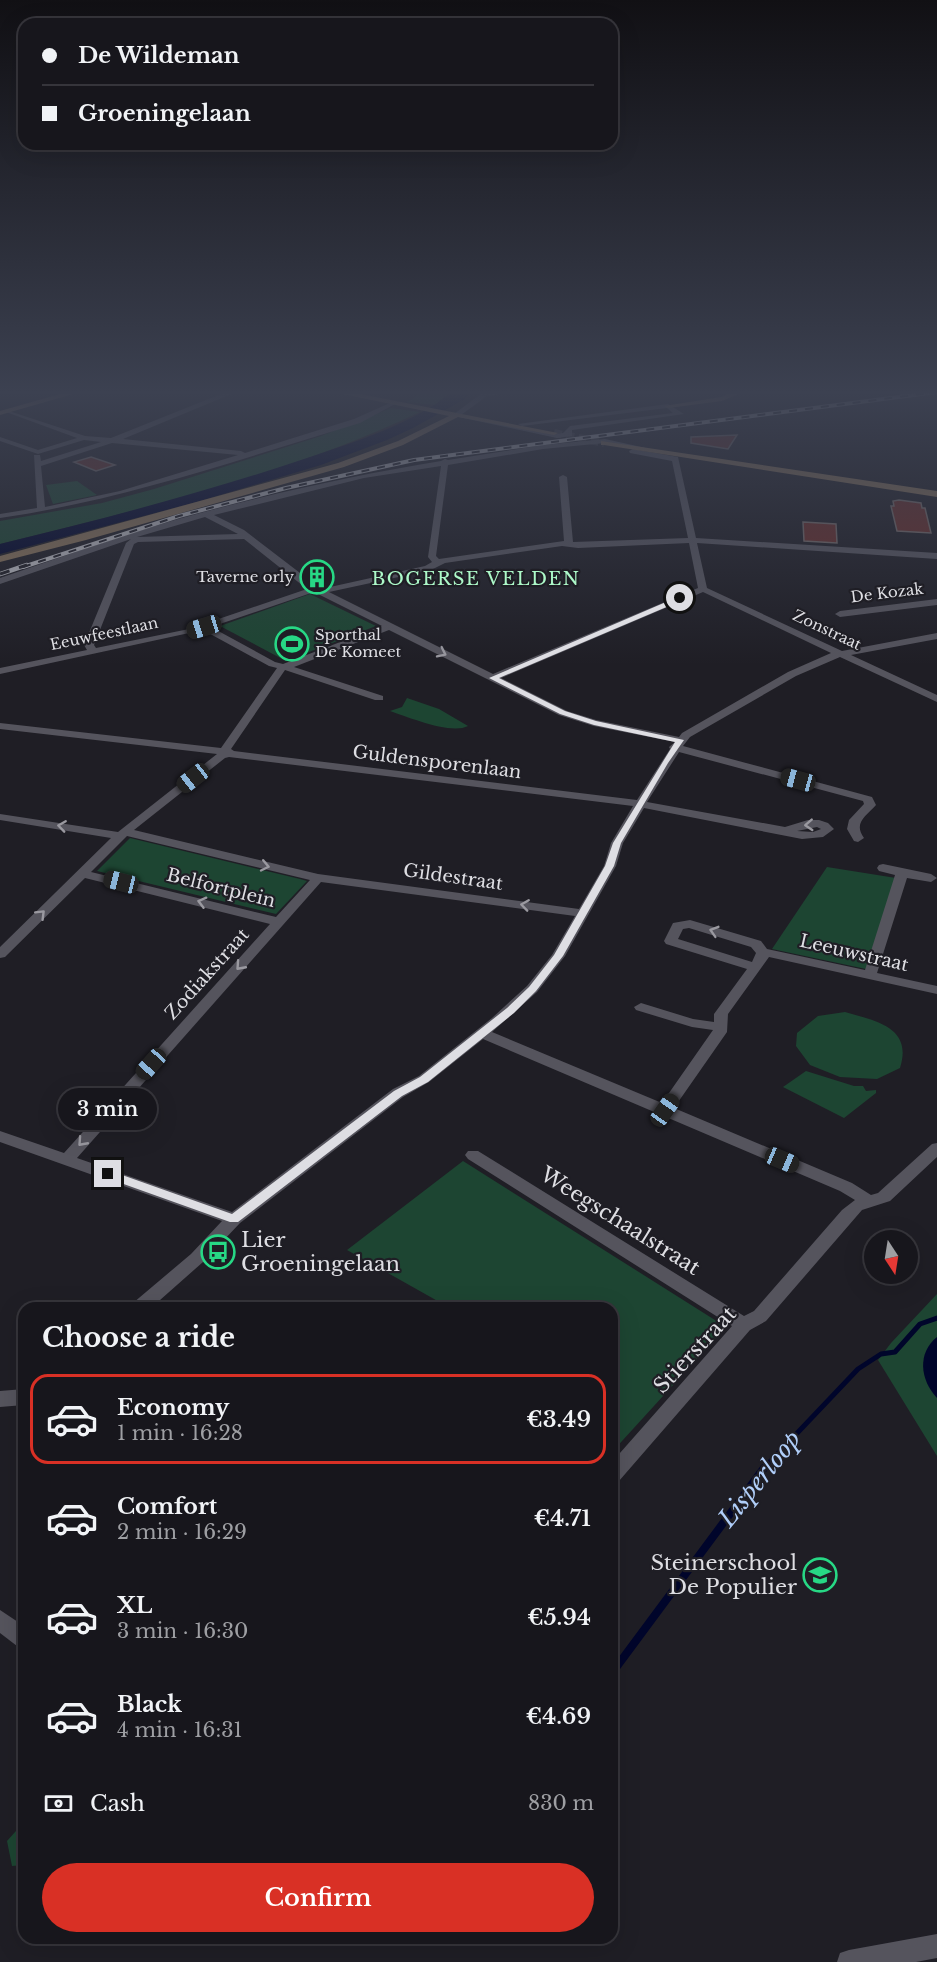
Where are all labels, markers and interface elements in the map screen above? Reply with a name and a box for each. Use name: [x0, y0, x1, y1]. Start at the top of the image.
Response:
text: De Wildeman: [78, 42, 240, 69]
text: Groeningelaan: [78, 100, 251, 127]
building icon: Taverne orly: [299, 559, 335, 595]
place label: Taverne orly: [196, 567, 294, 586]
district label: BOGERSE VELDEN: [371, 568, 581, 590]
street label: De Kozak: [850, 579, 925, 606]
route start: [666, 584, 693, 611]
street label: Zonstraat: [790, 605, 865, 654]
street label: Eeuwfeestlaan: [48, 613, 160, 654]
car: [184, 613, 224, 641]
place label: Sporthal De Komeet: [315, 625, 402, 661]
sports icon: Sporthal De Komeet: [274, 626, 310, 662]
one-way arrow: [435, 645, 446, 657]
street label: Guldensporenlaan: [351, 741, 523, 783]
car: [173, 760, 213, 796]
car: [778, 767, 818, 793]
one-way arrow: [805, 819, 814, 832]
one-way arrow: [58, 820, 67, 833]
one-way arrow: [259, 859, 269, 872]
street label: Gildestraat: [402, 859, 504, 895]
street label: Belfortplein: [164, 864, 278, 912]
car: [101, 869, 141, 895]
one-way arrow: [197, 896, 207, 909]
one-way arrow: [520, 899, 529, 912]
one-way arrow: [33, 910, 44, 921]
street label: Zodiakstraat: [160, 924, 254, 1024]
one-way arrow: [709, 926, 720, 938]
street label: Leeuwstraat: [797, 930, 911, 976]
one-way arrow: [237, 958, 248, 969]
car: [132, 1045, 170, 1083]
callout: 3 min: [58, 1087, 158, 1129]
car: [647, 1090, 683, 1130]
text: 3 min: [77, 1097, 138, 1121]
one-way arrow: [78, 1135, 89, 1146]
car: [762, 1145, 802, 1175]
route end: [94, 1160, 121, 1187]
street label: Weegschaalstraat: [534, 1161, 705, 1281]
place label: Lier Groeningelaan: [241, 1227, 400, 1277]
north arrow: [864, 1230, 918, 1284]
map controls: [864, 1230, 918, 1284]
bus stop icon: Lier Groeningelaan: [200, 1234, 236, 1270]
street label: Stierstraat: [648, 1301, 742, 1399]
text: Choose a ride: [42, 1321, 235, 1354]
icon: car: [45, 1392, 99, 1446]
text: Economy: [117, 1394, 229, 1421]
text: €3.49: [526, 1406, 591, 1433]
text: 1 min · 16:28: [117, 1421, 243, 1445]
water label: Lisperloop: [711, 1425, 807, 1533]
icon: car: [45, 1491, 99, 1545]
text: Comfort: [117, 1493, 217, 1520]
text: €4.71: [534, 1505, 591, 1532]
text: 2 min · 16:29: [117, 1520, 247, 1544]
place label: Steinerschool De Populier: [650, 1550, 797, 1600]
school or university icon: Steinerschool De Populier: [802, 1557, 838, 1593]
icon: car: [45, 1590, 99, 1644]
text: XL: [117, 1592, 152, 1619]
text: €5.94: [527, 1604, 591, 1631]
text: 3 min · 16:30: [117, 1619, 248, 1643]
icon: car: [45, 1689, 99, 1743]
text: Black: [117, 1691, 182, 1718]
text: €4.69: [526, 1703, 591, 1730]
text: 4 min · 16:31: [117, 1718, 242, 1742]
icon: cash: [42, 1787, 75, 1820]
text: Cash: [90, 1790, 145, 1817]
text: 830 m: [528, 1791, 594, 1815]
button: Confirm: [42, 1863, 594, 1932]

